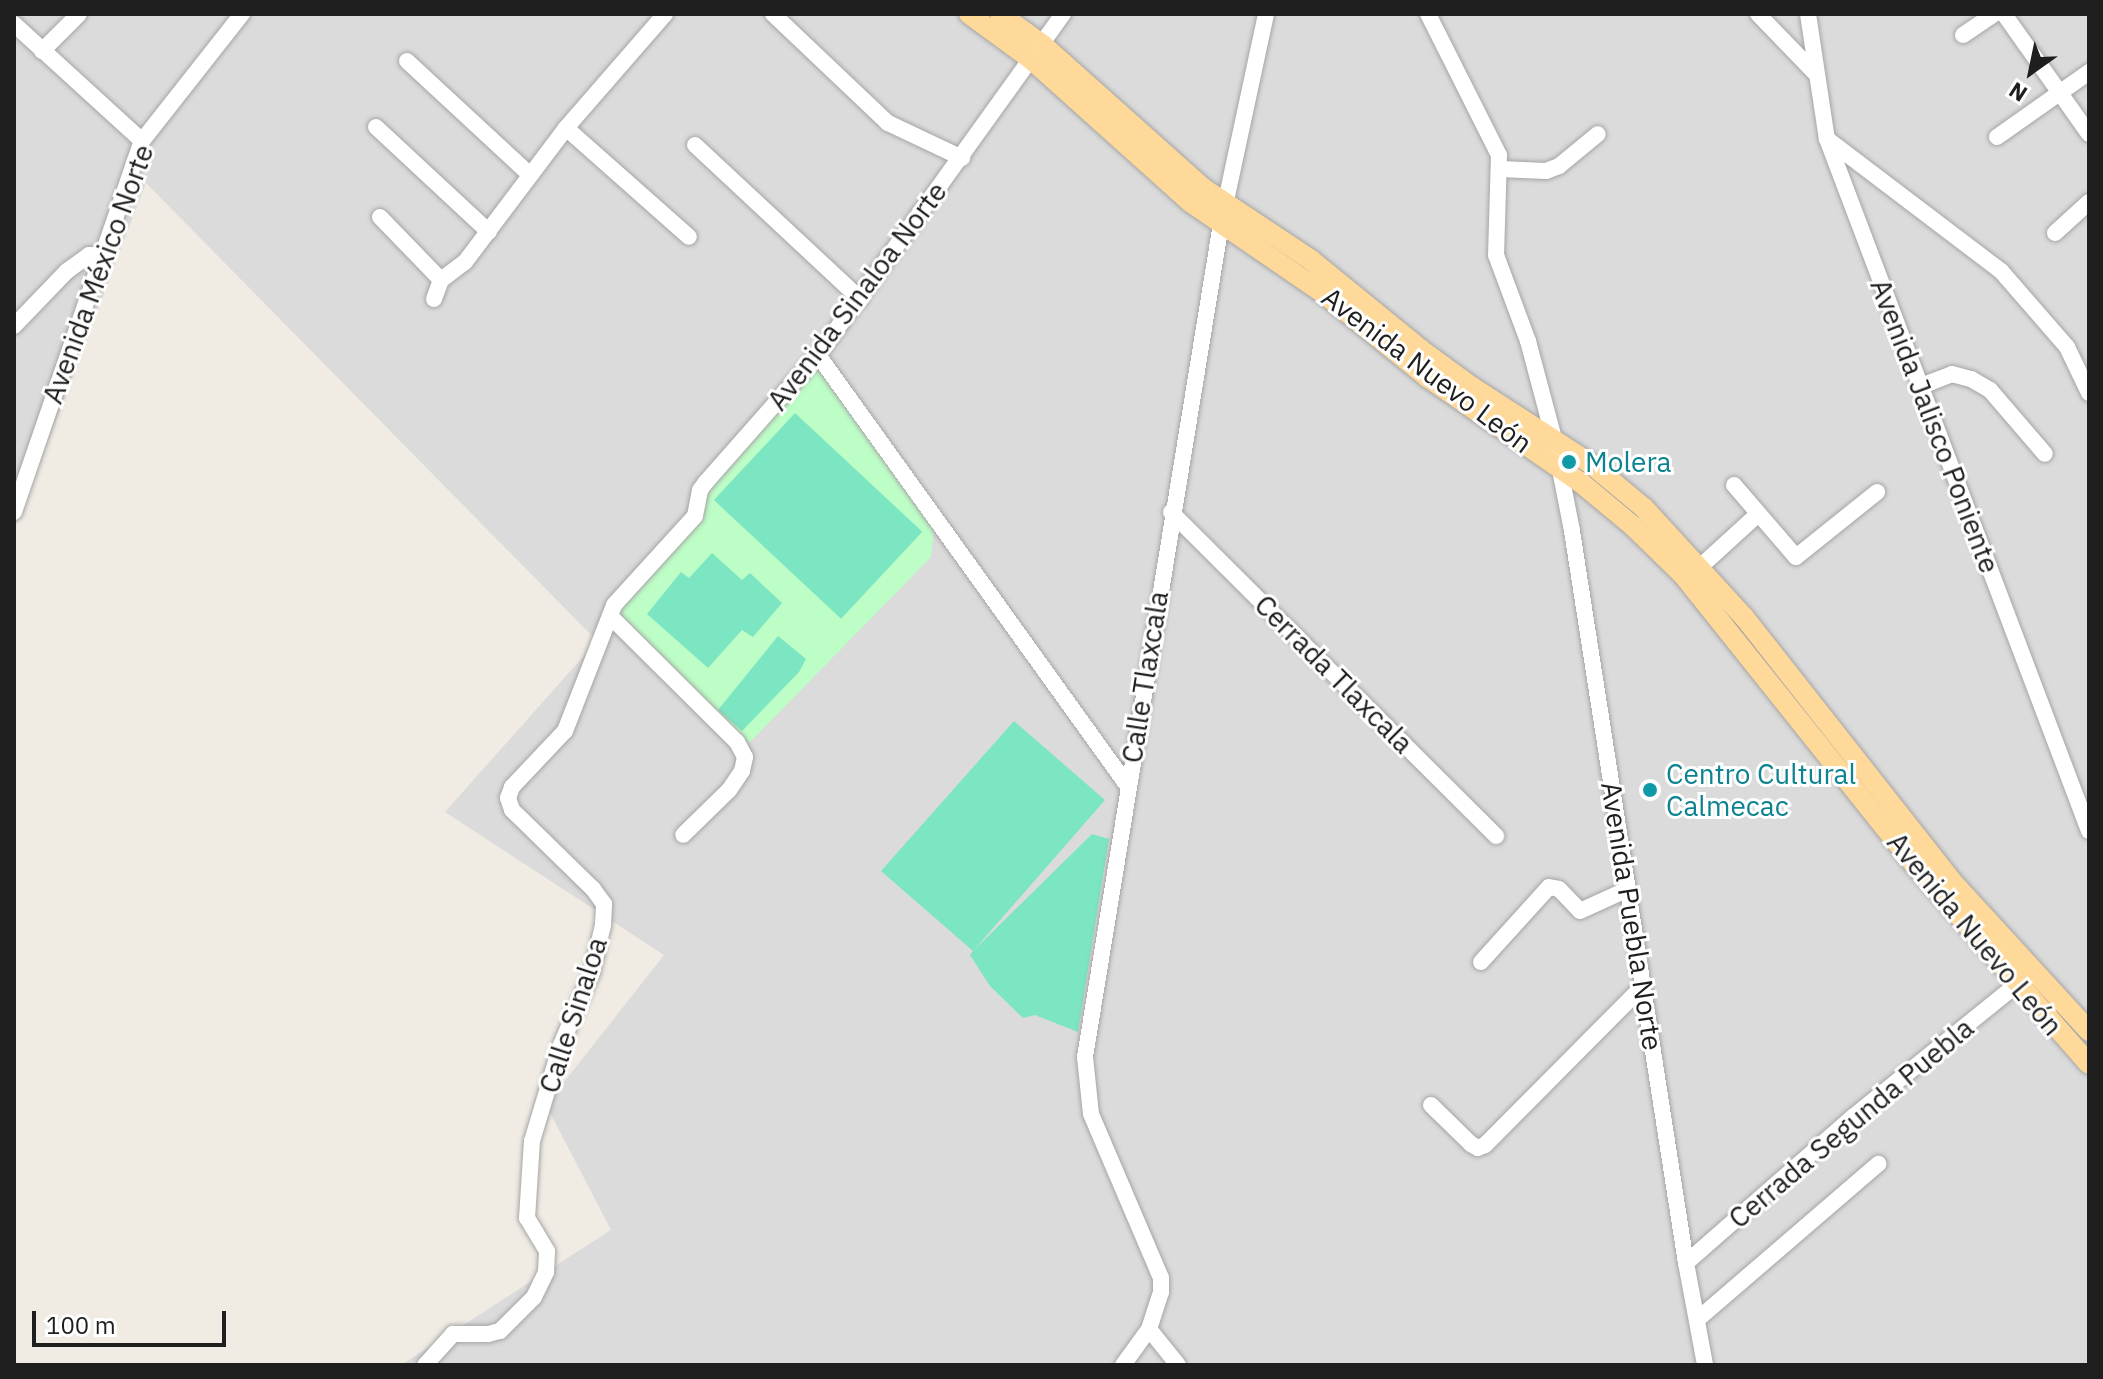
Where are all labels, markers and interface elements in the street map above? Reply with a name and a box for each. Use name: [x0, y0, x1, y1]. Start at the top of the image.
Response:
north arrow: [1991, 32, 2071, 112]
text: N: [2003, 76, 2032, 109]
street label: Avenida México Norte: [36, 140, 160, 408]
street label: Avenida Sinaloa Norte: [760, 175, 954, 417]
street label: Avenida Jalisco Poniente: [1863, 274, 2007, 578]
street label: Avenida Nuevo León: [1315, 280, 1539, 460]
place label: Molera: [1585, 445, 1672, 479]
marker: Molera: [1560, 453, 1578, 471]
street label: Cerrada Tlaxcala: [1248, 588, 1420, 760]
street label: Calle Tlaxcala: [1115, 589, 1175, 765]
place label: Centro Cultural Calmecac: [1666, 757, 1856, 823]
street label: Avenida Puebla Norte: [1594, 779, 1670, 1053]
marker: Centro Cultural Calmecac: [1641, 781, 1659, 799]
street label: Avenida Nuevo León: [1880, 826, 2070, 1042]
street label: Calle Sinaloa: [532, 933, 614, 1097]
street label: Cerrada Segunda Puebla: [1722, 1011, 1980, 1235]
scale bar: [36, 1295, 230, 1345]
text: 100 m: [46, 1309, 116, 1341]

